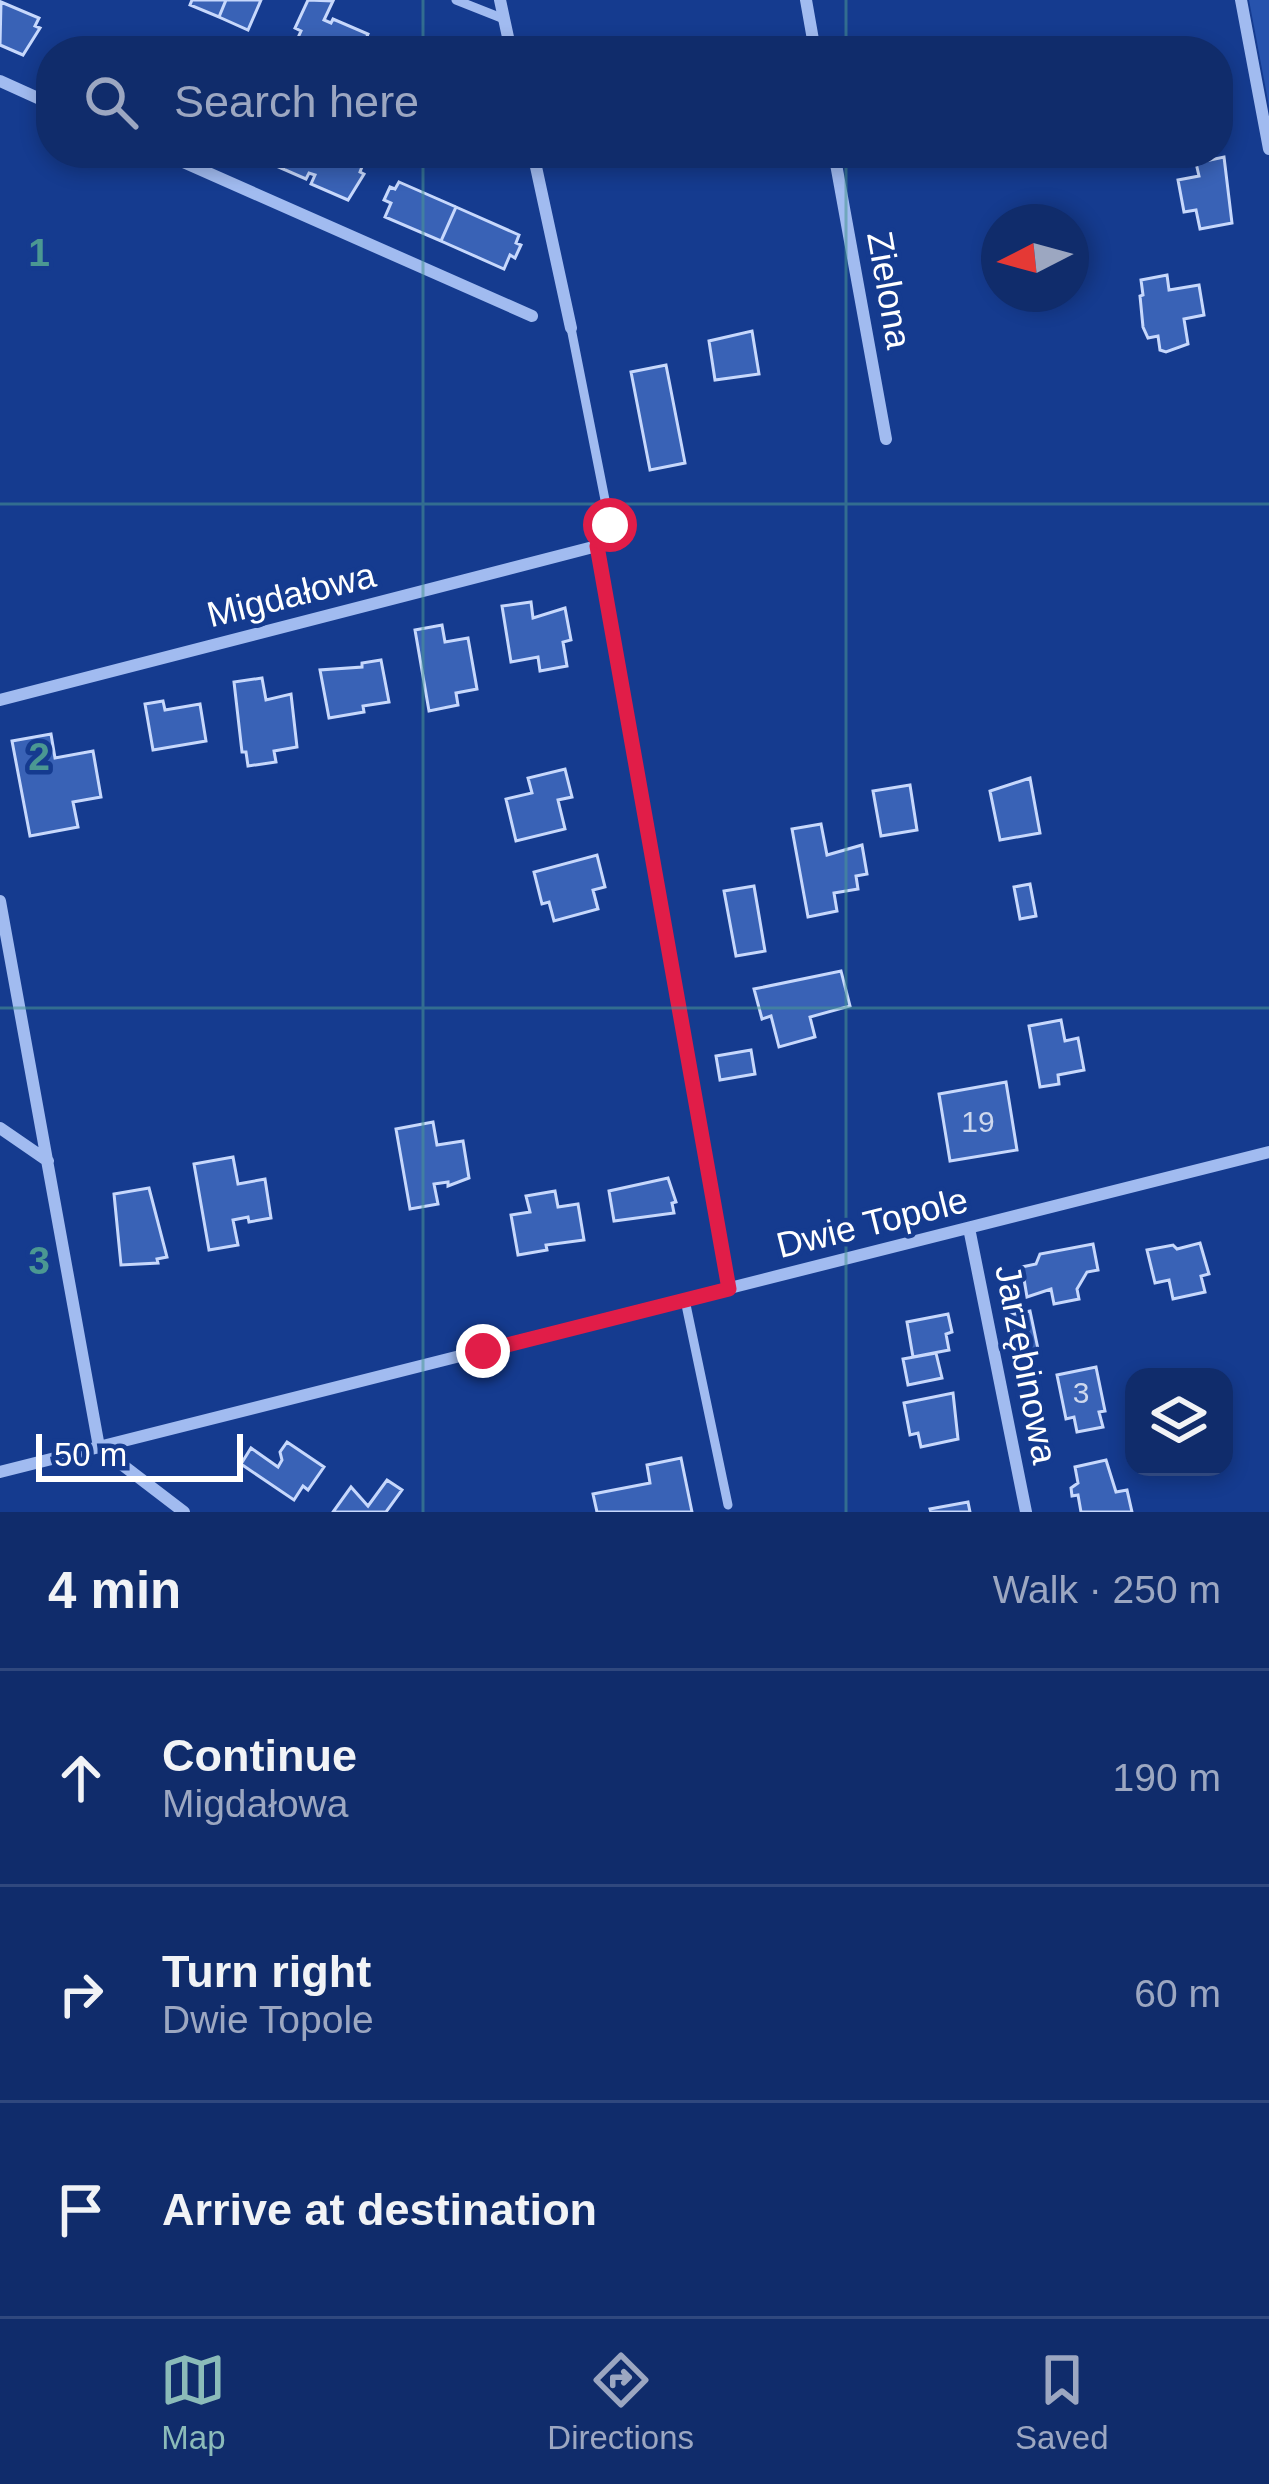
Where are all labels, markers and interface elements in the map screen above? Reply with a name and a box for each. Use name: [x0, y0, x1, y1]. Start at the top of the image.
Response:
search box: [36, 36, 1233, 168]
icon: search: [78, 69, 144, 135]
text: Search here: [174, 76, 419, 127]
north arrow: [981, 204, 1089, 312]
street label: Zielona: [859, 228, 920, 353]
text: 1: [28, 231, 50, 274]
route start: [583, 498, 637, 552]
street label: Migdałowa: [203, 554, 381, 635]
text: 2: [28, 735, 50, 778]
house number: 19: [961, 1105, 995, 1138]
street label: Dwie Topole: [772, 1179, 972, 1266]
text: 3: [28, 1239, 50, 1282]
street label: Jarzębinowa: [987, 1261, 1066, 1468]
route end: [456, 1324, 510, 1378]
map controls: [1125, 1368, 1233, 1476]
button: layers: [1125, 1368, 1233, 1476]
house number: 3: [1073, 1376, 1089, 1409]
scale bar: [36, 1428, 243, 1481]
text: 50 m: [54, 1436, 127, 1473]
text: 4 min: [48, 1562, 181, 1619]
text: Walk · 250 m: [993, 1568, 1221, 1611]
text: Continue: [162, 1730, 357, 1781]
icon: ahead: [48, 1745, 114, 1811]
text: 190 m: [1113, 1756, 1221, 1799]
text: Migdałowa: [162, 1782, 348, 1825]
text: Turn right: [162, 1946, 371, 1997]
icon: right: [48, 1961, 114, 2027]
text: 60 m: [1134, 1972, 1221, 2015]
text: Dwie Topole: [162, 1998, 374, 2041]
icon: arrive: [48, 2177, 114, 2243]
text: Arrive at destination: [162, 2184, 597, 2235]
tab: Map: [160, 2347, 226, 2457]
tab: Directions: [547, 2347, 694, 2457]
tab: Saved: [1015, 2347, 1109, 2457]

